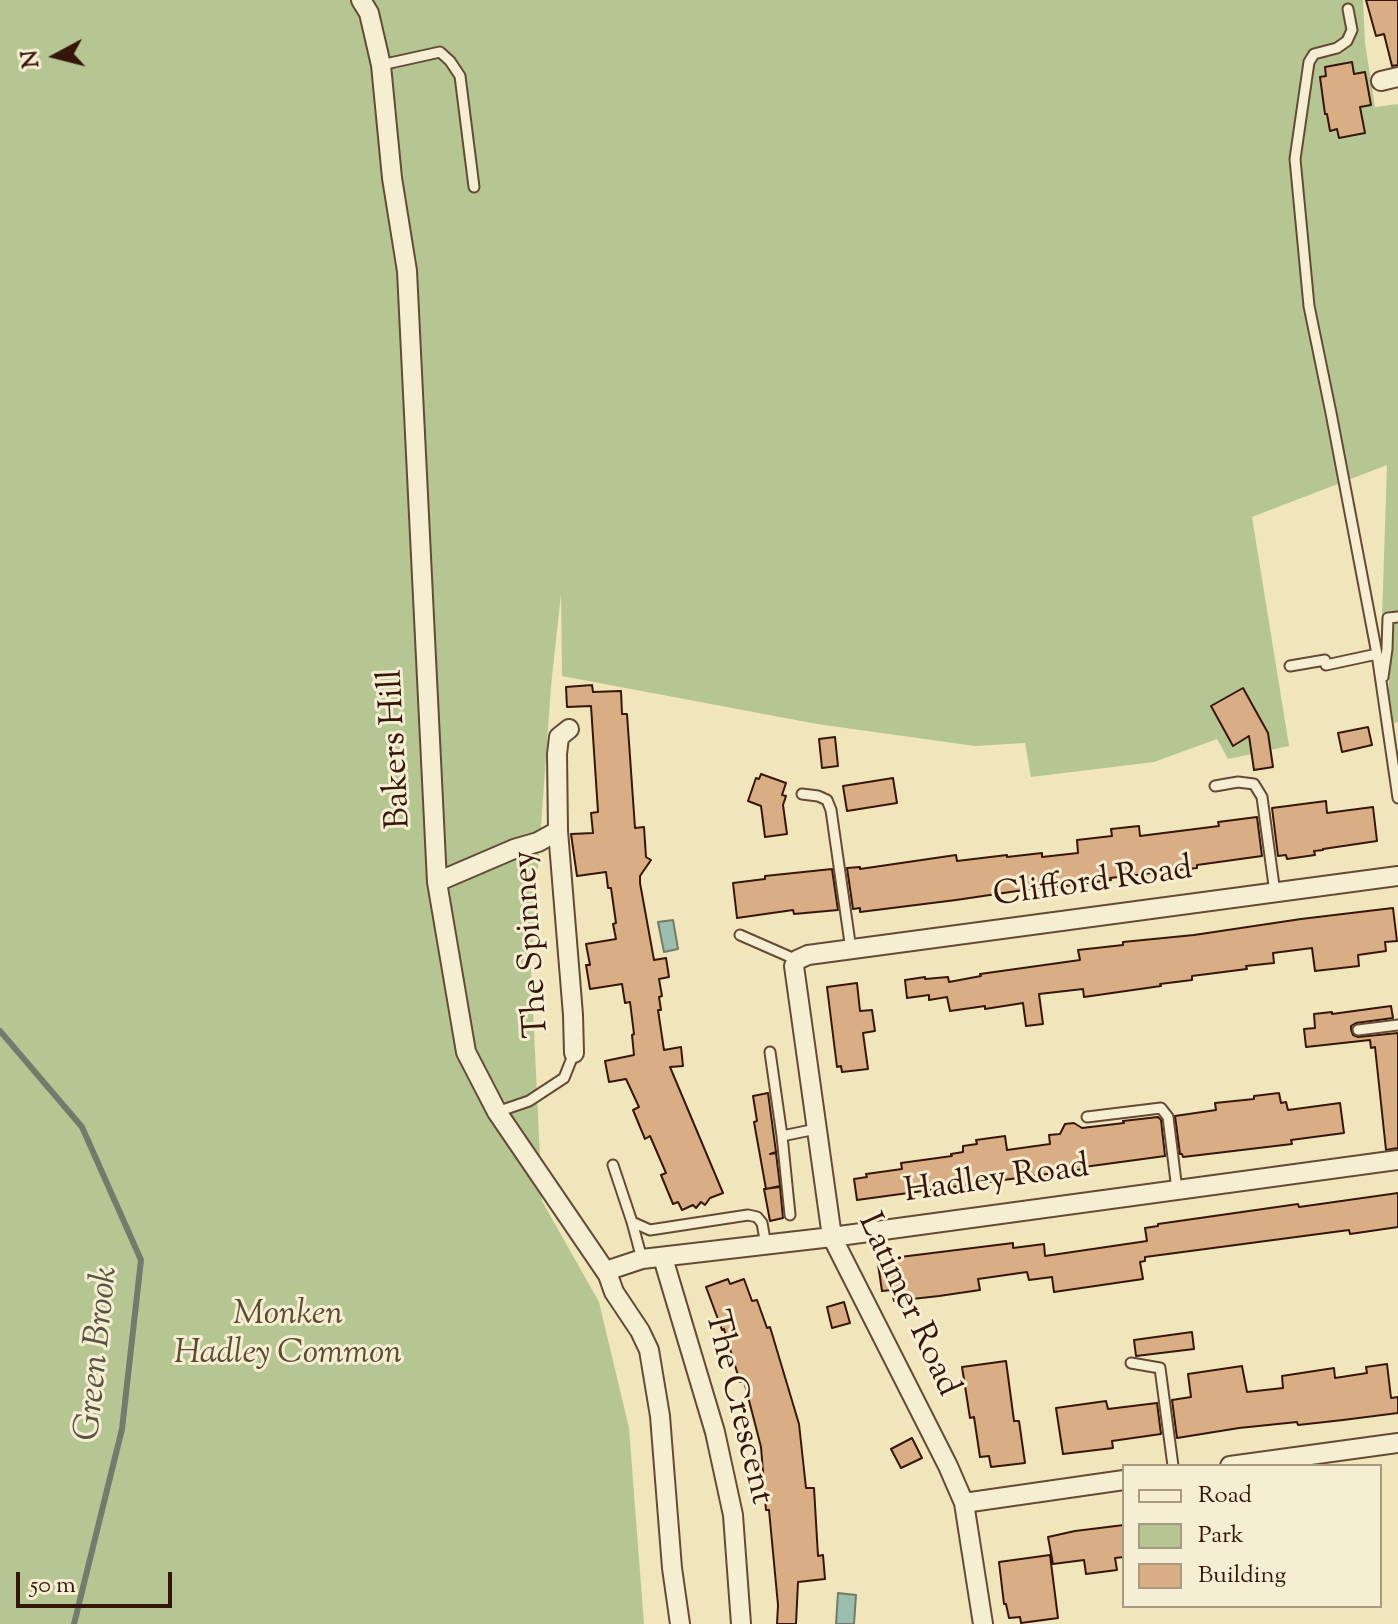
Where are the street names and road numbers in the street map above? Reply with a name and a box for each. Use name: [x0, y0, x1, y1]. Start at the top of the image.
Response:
street label: Bakers Hill: [373, 668, 423, 830]
street label: The Spinney: [507, 849, 561, 1039]
street label: Clifford Road: [991, 851, 1195, 919]
street label: Hadley Road: [902, 1149, 1092, 1215]
street label: Latimer Road: [846, 1208, 966, 1404]
street label: The Crescent: [692, 1307, 780, 1509]

